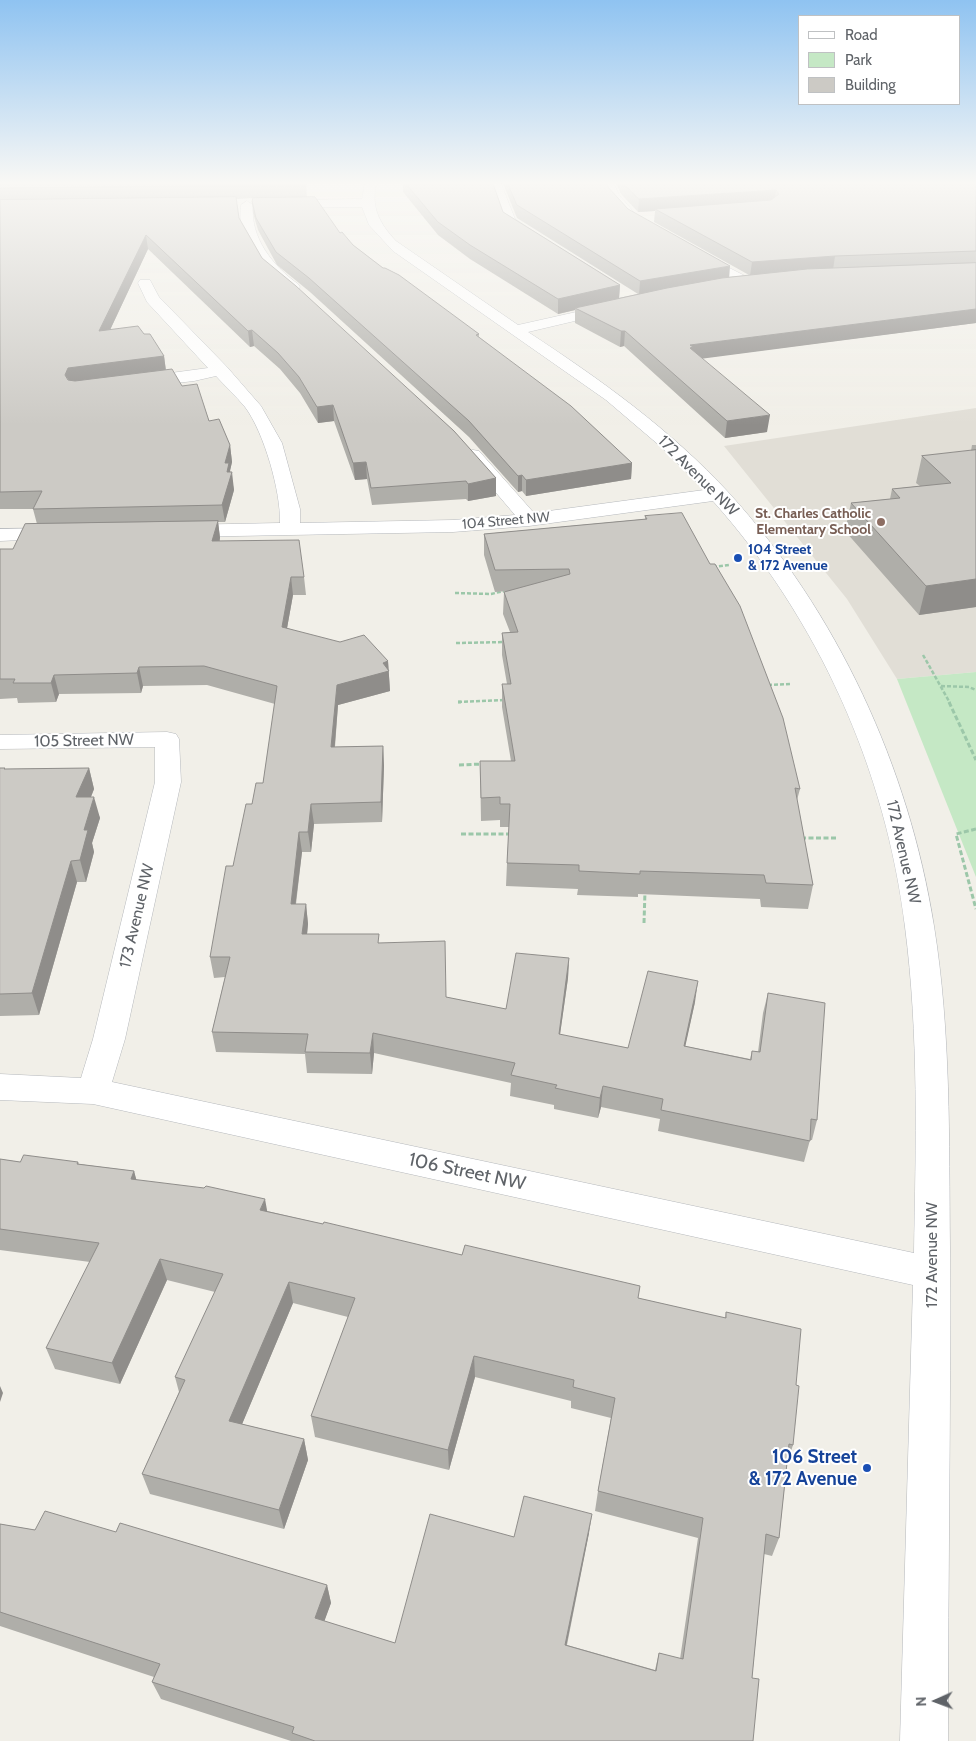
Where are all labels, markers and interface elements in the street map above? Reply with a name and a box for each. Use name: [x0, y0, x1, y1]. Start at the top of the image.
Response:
legend: [798, 15, 961, 105]
text: Road: [845, 26, 878, 44]
text: Park: [845, 51, 872, 69]
text: Building: [845, 76, 896, 94]
street label: 172 Avenue NW: [654, 432, 742, 520]
place label: St. Charles Catholic Elementary School: [755, 506, 871, 538]
street label: 104 Street NW: [462, 509, 550, 533]
marker: St. Charles Catholic Elementary School: [875, 516, 887, 528]
place label: 104 Street & 172 Avenue: [748, 542, 828, 574]
marker: 104 Street & 172 Avenue: [732, 552, 744, 564]
street label: 105 Street NW: [34, 731, 134, 751]
street label: 172 Avenue NW: [882, 798, 924, 906]
street label: 173 Avenue NW: [116, 862, 158, 970]
street label: 106 Street NW: [406, 1148, 528, 1196]
street label: 172 Avenue NW: [922, 1202, 942, 1308]
place label: 106 Street & 172 Avenue: [749, 1446, 857, 1490]
marker: 106 Street & 172 Avenue: [861, 1462, 873, 1474]
north arrow: [911, 1676, 961, 1726]
text: N: [912, 1696, 930, 1707]

